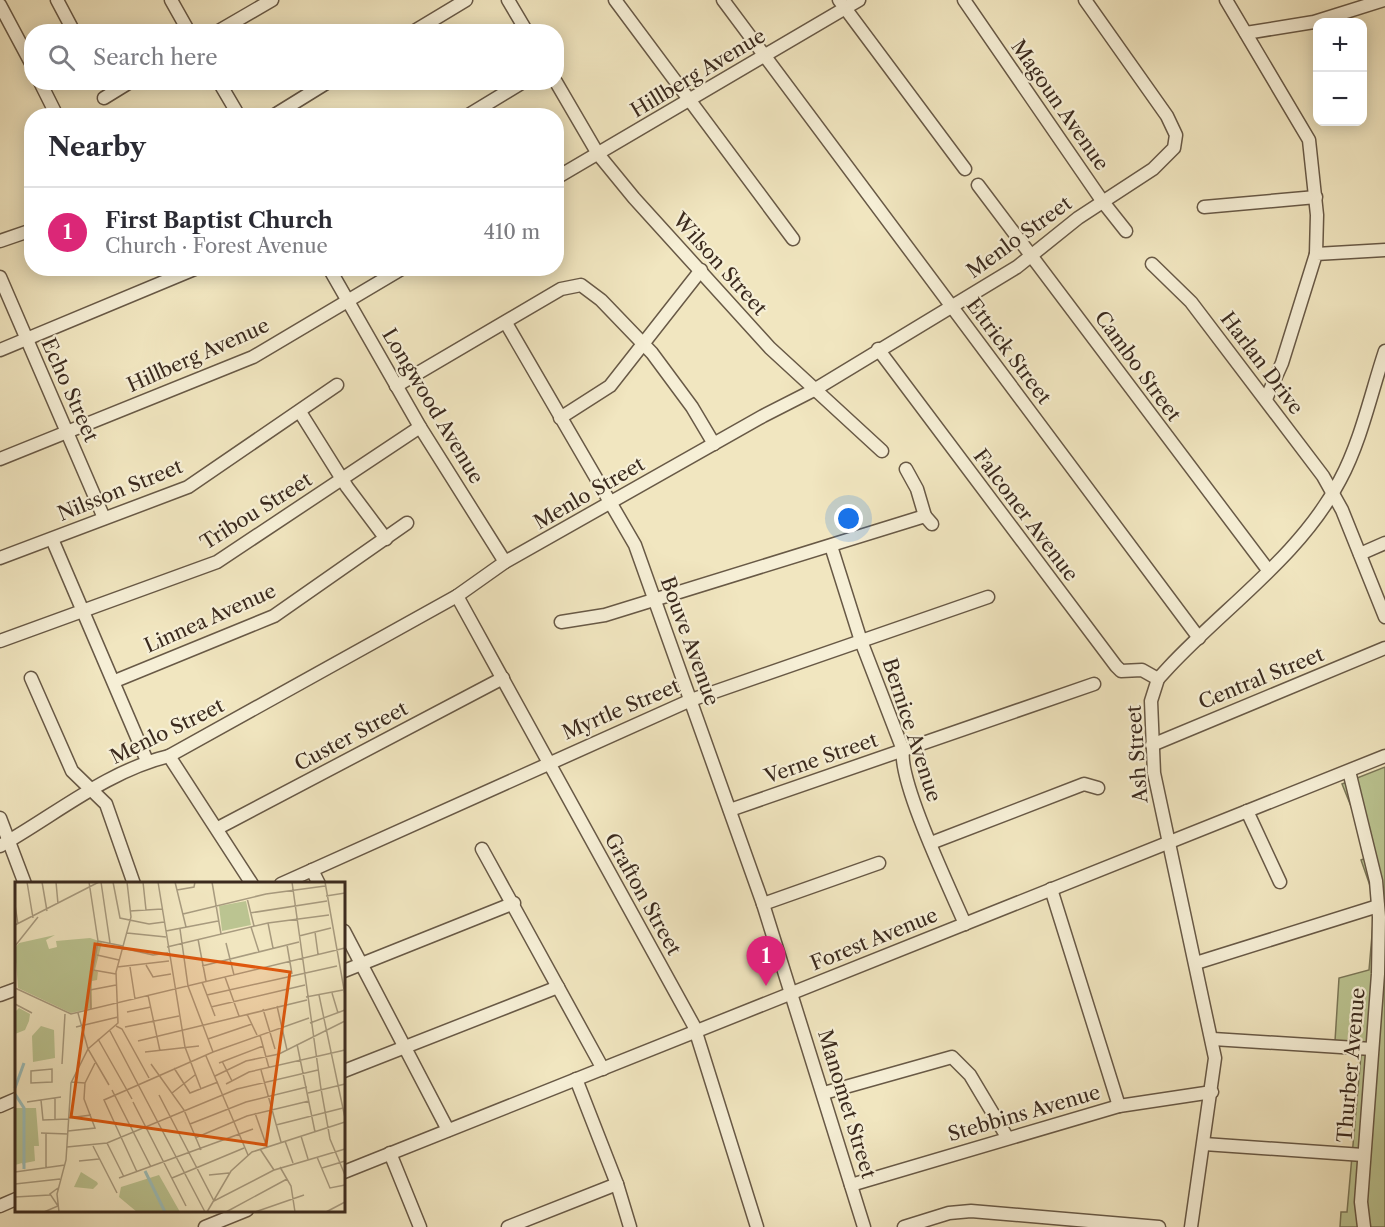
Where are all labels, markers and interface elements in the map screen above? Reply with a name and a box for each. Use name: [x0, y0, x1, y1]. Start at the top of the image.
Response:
map controls: [1313, 18, 1367, 126]
button: +: [1313, 18, 1367, 72]
street label: Hillberg Avenue: [626, 23, 770, 123]
search box: [24, 24, 564, 90]
street label: Magoun Avenue: [1006, 35, 1114, 175]
icon: search: [45, 41, 78, 74]
text: Search here: [93, 44, 218, 71]
button: −: [1313, 72, 1367, 126]
text: Nearby: [48, 131, 146, 163]
street label: Menlo Street: [962, 191, 1076, 283]
text: First Baptist Church: [105, 207, 333, 234]
street label: Wilson Street: [667, 207, 772, 320]
text: 1: [63, 220, 72, 244]
text: 410 m: [483, 220, 540, 244]
text: Church · Forest Avenue: [105, 234, 328, 258]
street label: Ettrick Street: [961, 293, 1057, 409]
street label: Cambo Street: [1090, 306, 1186, 426]
street label: Harlan Drive: [1216, 307, 1308, 419]
street label: Hillberg Avenue: [123, 313, 273, 397]
street label: Longwood Avenue: [377, 324, 489, 488]
street label: Echo Street: [36, 334, 104, 446]
street label: Falconer Avenue: [969, 444, 1083, 586]
street label: Menlo Street: [529, 452, 649, 534]
street label: Nilsson Street: [54, 454, 186, 526]
street label: Tribou Street: [196, 467, 316, 555]
your location: [834, 504, 863, 533]
street label: Bouve Avenue: [656, 573, 724, 709]
street label: Linnea Avenue: [141, 578, 279, 658]
street label: Central Street: [1195, 642, 1327, 714]
street label: Bernice Avenue: [877, 655, 947, 805]
street label: Myrtle Street: [559, 673, 683, 745]
street label: Menlo Street: [106, 693, 228, 769]
street label: Custer Street: [290, 696, 412, 776]
street label: Ash Street: [1122, 704, 1152, 805]
street label: Verne Street: [760, 727, 881, 789]
street label: Grafton Street: [600, 829, 686, 959]
inset map: [15, 882, 345, 1212]
street label: Forest Avenue: [807, 903, 941, 975]
pin: 1: [746, 936, 786, 986]
street label: Thurber Avenue: [1332, 987, 1370, 1143]
street label: Manomet Street: [813, 1027, 881, 1181]
street label: Stebbins Avenue: [945, 1080, 1103, 1146]

